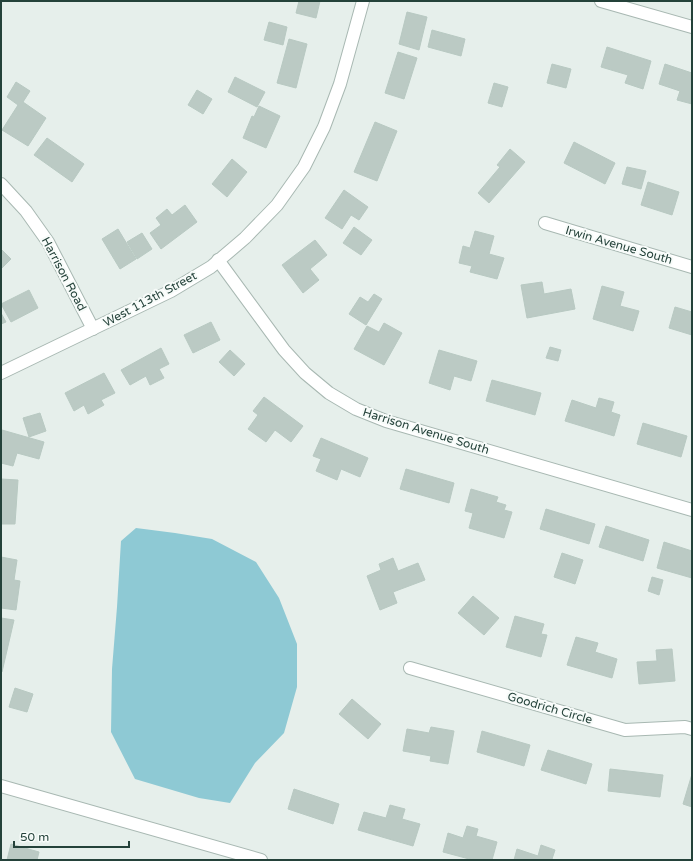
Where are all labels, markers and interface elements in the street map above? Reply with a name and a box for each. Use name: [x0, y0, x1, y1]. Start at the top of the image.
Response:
street label: Irwin Avenue South: [564, 223, 674, 267]
street label: Harrison Road: [39, 235, 89, 313]
street label: West 113th Street: [101, 268, 199, 330]
street label: Harrison Avenue South: [361, 405, 491, 457]
street label: Goodrich Circle: [506, 689, 594, 727]
scale bar: [14, 823, 129, 849]
text: 50 m: [20, 830, 49, 844]

